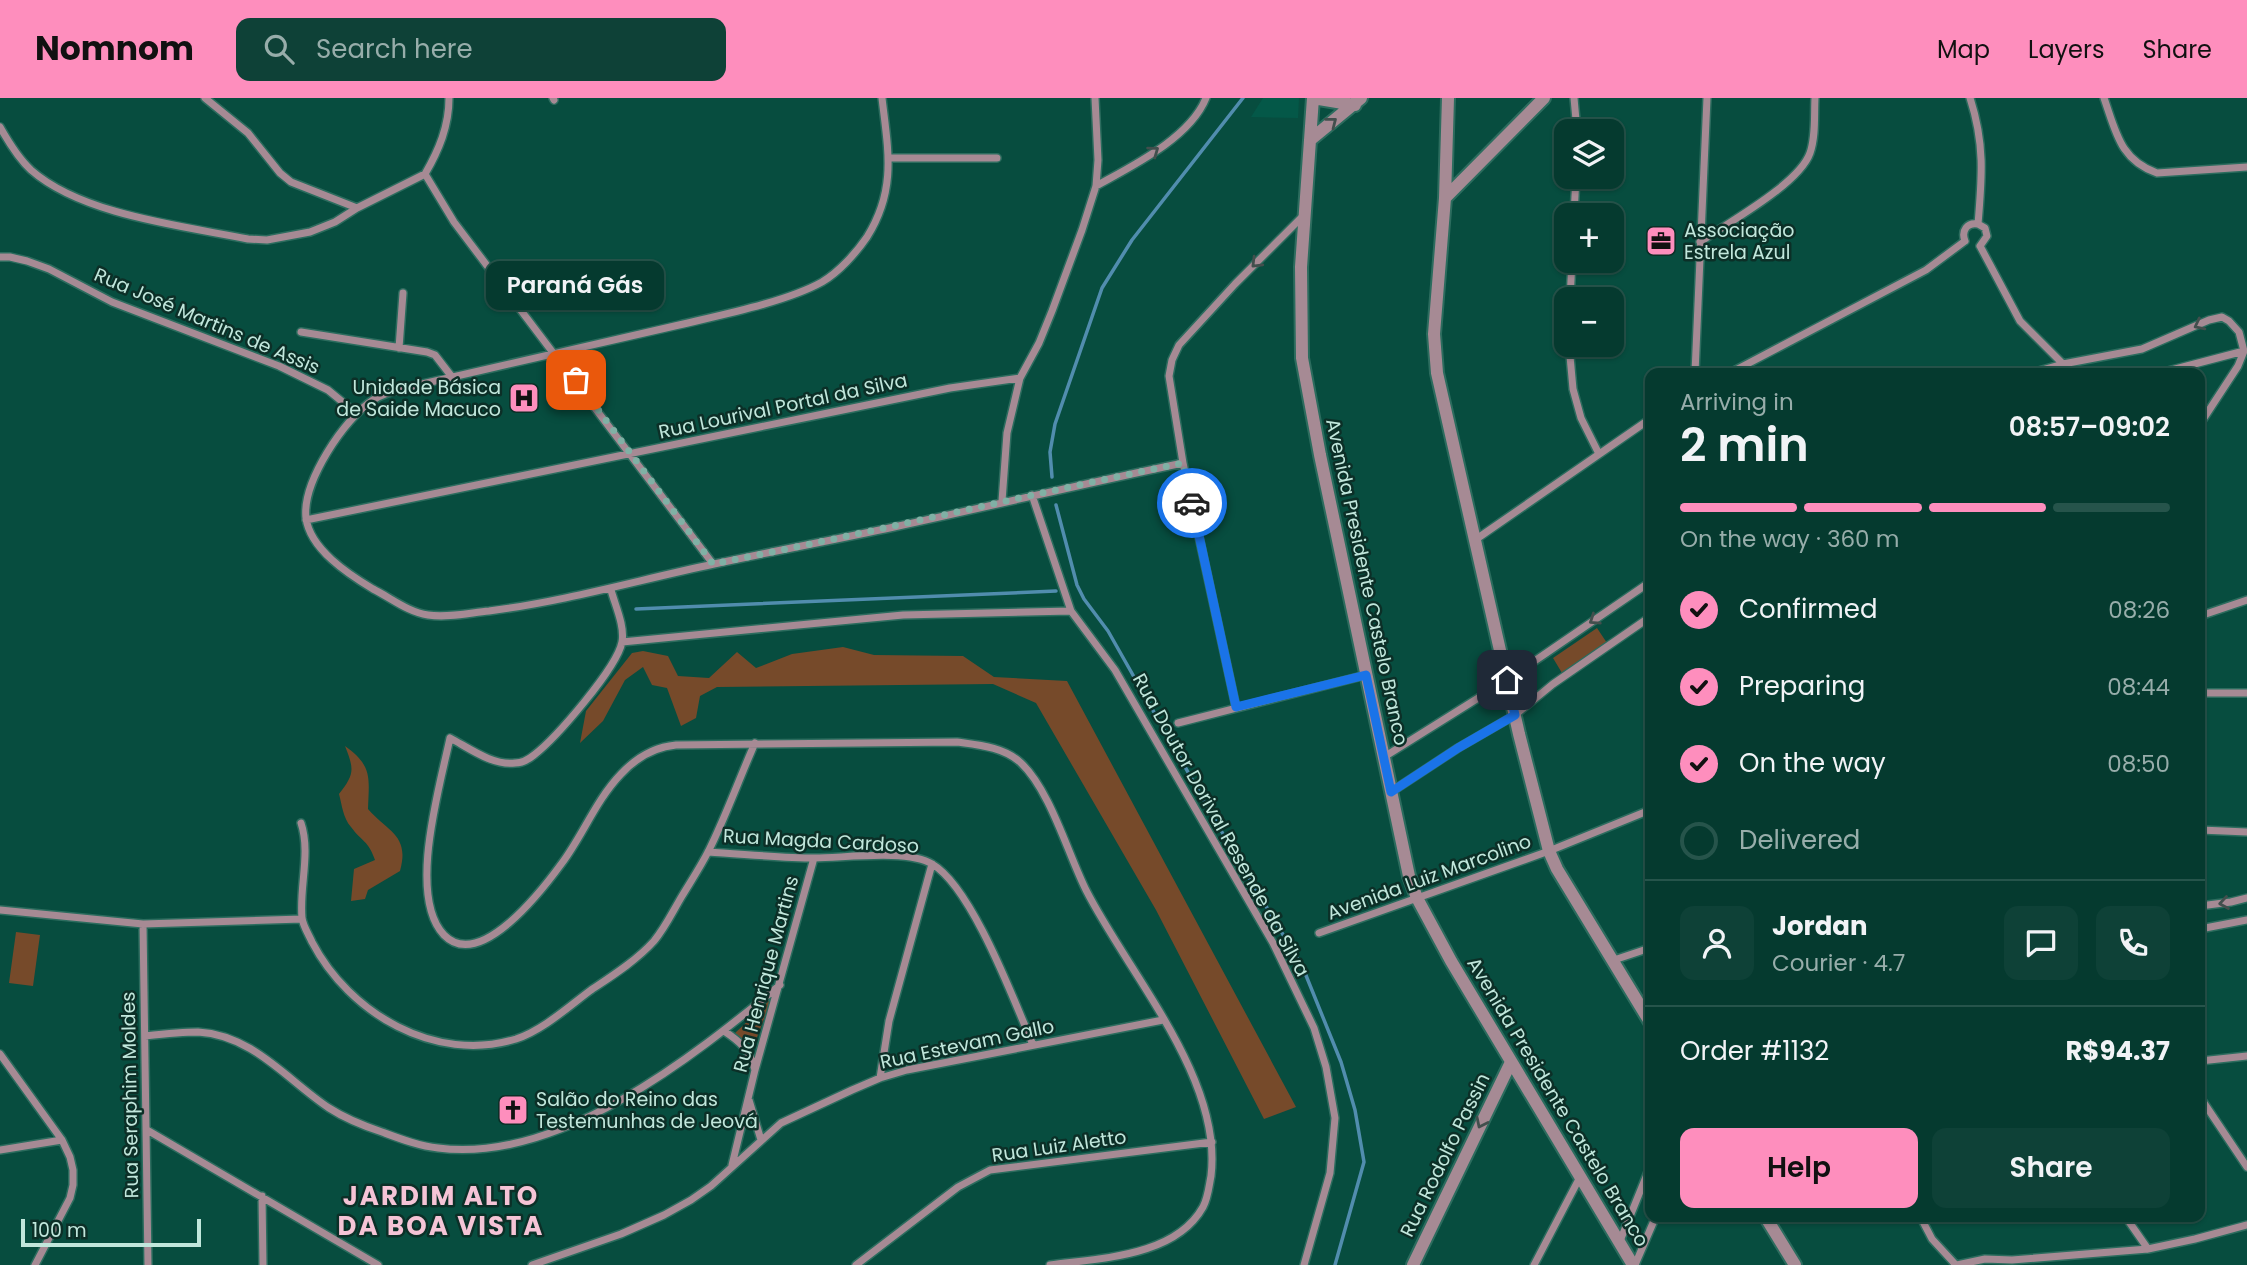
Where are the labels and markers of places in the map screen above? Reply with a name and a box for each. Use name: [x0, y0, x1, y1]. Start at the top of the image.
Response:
place label: Associação Estrela Azul: [1684, 217, 1794, 266]
office icon: Associação Estrela Azul: [1644, 224, 1678, 258]
callout: Paraná Gás: [487, 261, 665, 310]
pin: [546, 350, 606, 410]
place label: Unidade Básica de Saide Macuco: [336, 374, 501, 423]
hospital icon: Unidade Básica de Saide Macuco: [507, 381, 541, 415]
pin: [1477, 650, 1537, 710]
place label: Salão do Reino das Testemunhas de Jeová: [536, 1086, 758, 1135]
church icon: Salão do Reino das Testemunhas de Jeová: [496, 1093, 530, 1127]

